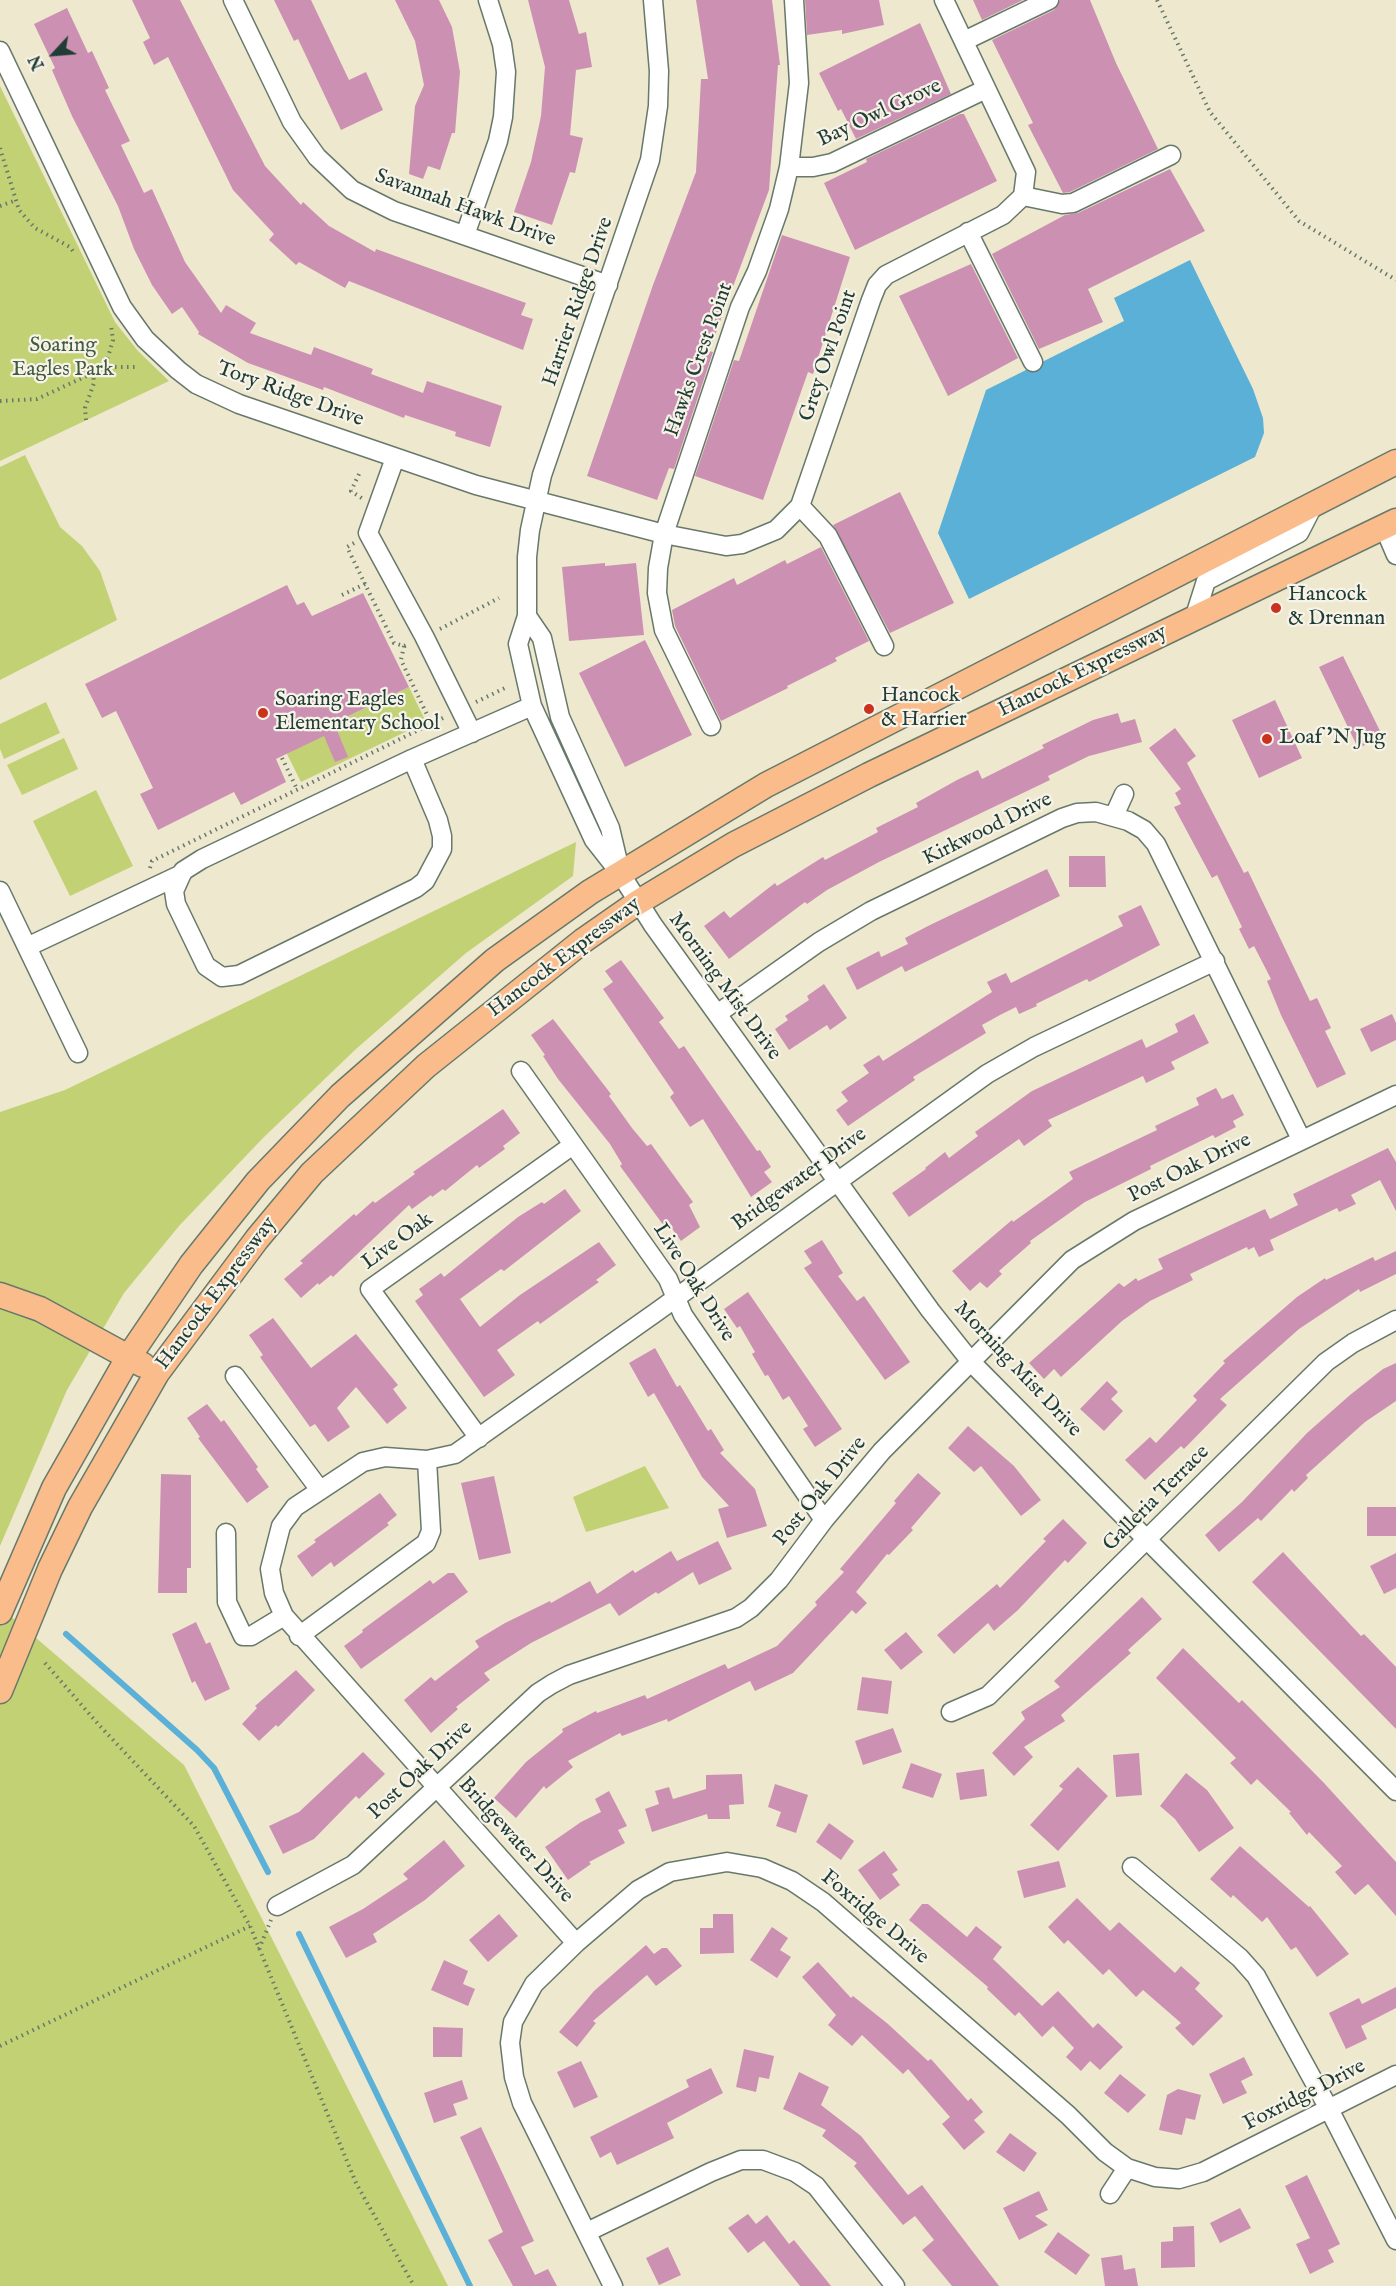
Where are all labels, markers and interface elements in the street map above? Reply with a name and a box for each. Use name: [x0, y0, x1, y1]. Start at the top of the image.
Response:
north arrow: [24, 24, 84, 84]
text: N: [26, 51, 50, 72]
street label: Bay Owl Grove: [814, 74, 946, 154]
street label: Savannah Hawk Drive: [371, 165, 559, 253]
street label: Harrier Ridge Drive: [538, 214, 620, 390]
street label: Hawks Crest Point: [660, 280, 740, 440]
street label: Grey Owl Point: [795, 287, 863, 425]
park label: Soaring Eagles Park: [12, 334, 114, 384]
street label: Tory Ridge Drive: [213, 357, 367, 433]
place label: Hancock & Drennan: [1288, 583, 1385, 633]
marker: Hancock & Drennan: [1269, 601, 1283, 615]
street label: Hancock Expressway: [994, 620, 1172, 724]
place label: Hancock & Harrier: [881, 684, 967, 734]
place label: Soaring Eagles Elementary School: [275, 688, 440, 738]
marker: Hancock & Harrier: [862, 702, 876, 716]
marker: Soaring Eagles Elementary School: [256, 706, 270, 720]
place label: Loaf 'N Jug: [1279, 726, 1386, 752]
marker: Loaf 'N Jug: [1260, 732, 1274, 746]
street label: Kirkwood Drive: [919, 788, 1057, 872]
street label: Hancock Expressway: [484, 892, 646, 1024]
street label: Morning Mist Drive: [662, 908, 786, 1066]
street label: Bridgewater Drive: [728, 1123, 872, 1237]
street label: Post Oak Drive: [1125, 1128, 1255, 1210]
street label: Live Oak: [358, 1208, 438, 1276]
street label: Hancock Expressway: [151, 1213, 283, 1375]
street label: Live Oak Drive: [647, 1219, 739, 1347]
street label: Morning Mist Drive: [948, 1297, 1086, 1443]
street label: Post Oak Drive: [769, 1432, 873, 1552]
street label: Galleria Terrace: [1099, 1441, 1215, 1557]
street label: Post Oak Drive: [364, 1716, 478, 1826]
street label: Bridgewater Drive: [452, 1773, 578, 1909]
street label: Foxridge Drive: [815, 1865, 933, 1971]
street label: Foxridge Drive: [1240, 2054, 1370, 2138]

